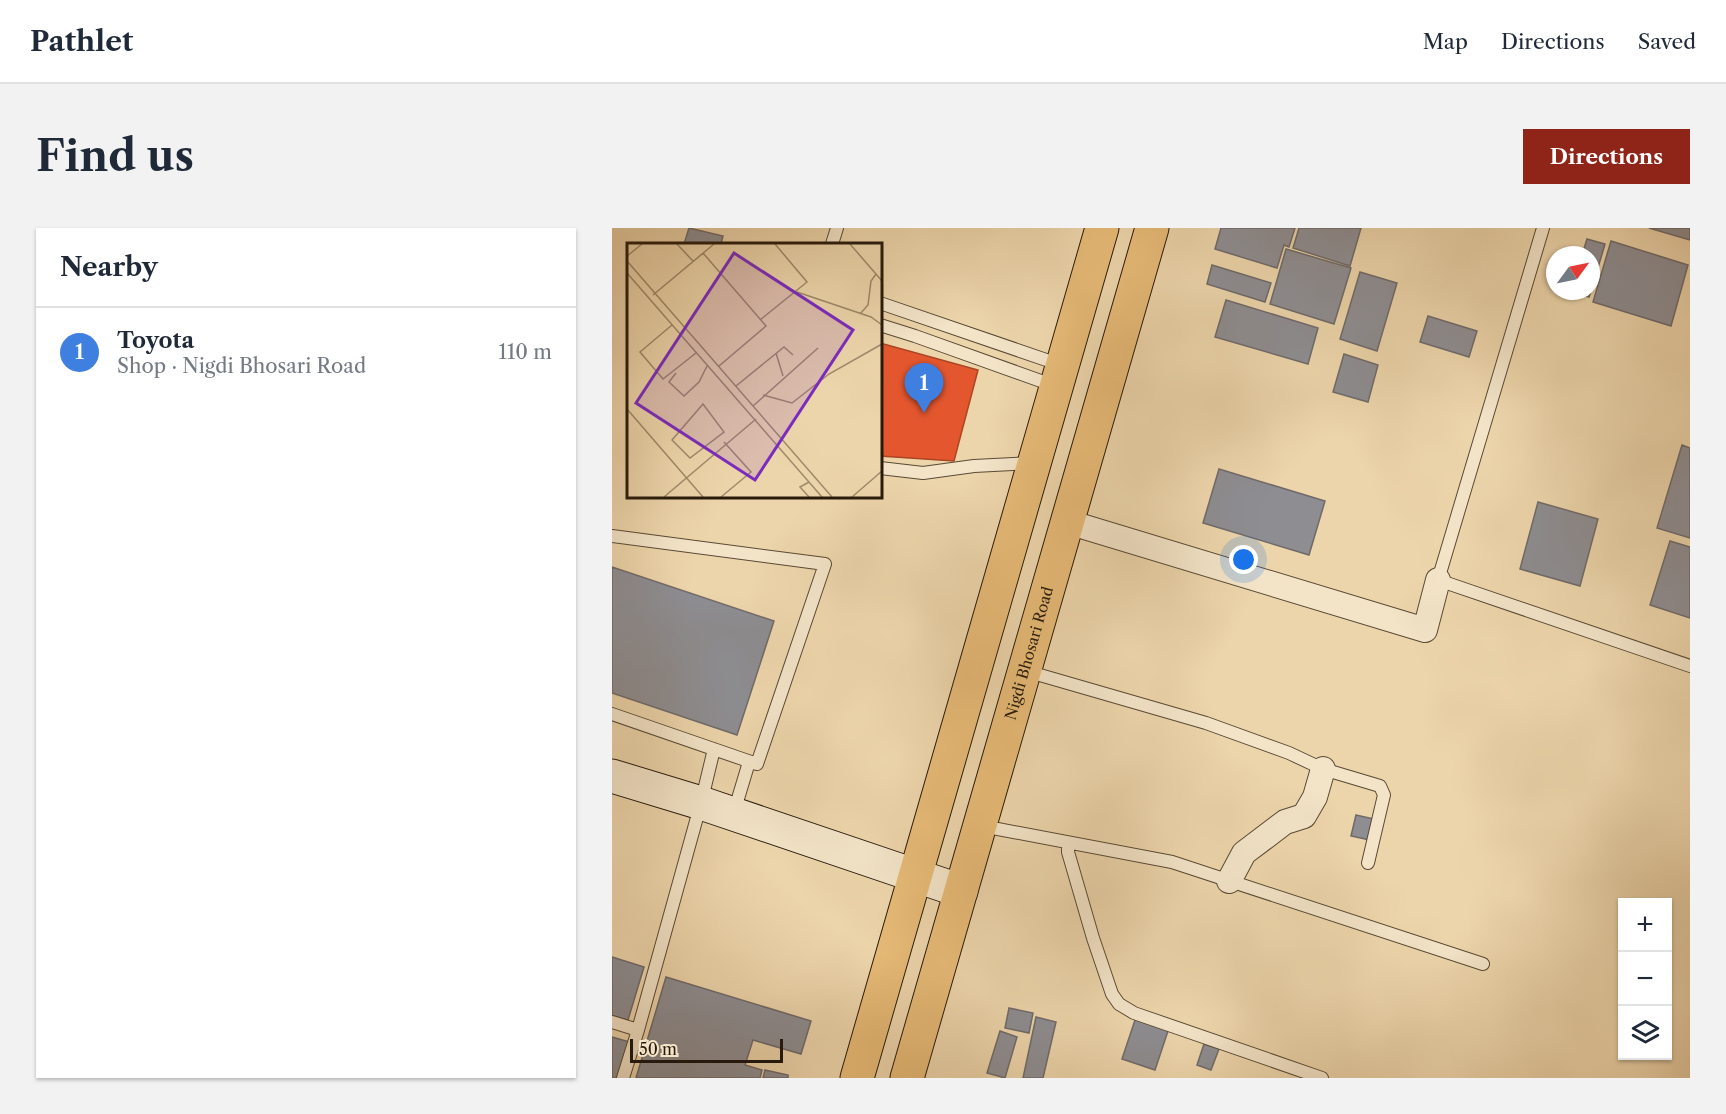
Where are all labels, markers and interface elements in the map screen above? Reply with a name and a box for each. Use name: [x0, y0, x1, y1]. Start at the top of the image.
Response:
text: Pathlet: [30, 24, 133, 58]
text: Map: [1423, 29, 1468, 54]
text: Directions: [1501, 29, 1605, 54]
text: Saved: [1638, 29, 1696, 54]
button: Directions: [1523, 129, 1690, 184]
text: Find us: [36, 130, 194, 182]
inset map: [627, 243, 882, 498]
north arrow: [1546, 246, 1600, 300]
text: Nearby: [60, 251, 158, 283]
text: Toyota: [117, 327, 194, 354]
text: 1: [75, 340, 84, 364]
text: 110 m: [499, 340, 552, 364]
text: Shop · Nigdi Bhosari Road: [117, 354, 366, 378]
pin: 1: [904, 364, 944, 413]
your location: [1229, 545, 1258, 574]
street label: Nigdi Bhosari Road: [1001, 584, 1057, 722]
map controls: [1618, 898, 1672, 1060]
button: +: [1618, 898, 1672, 952]
button: −: [1618, 952, 1672, 1006]
button: layers: [1618, 1006, 1672, 1060]
scale bar: [630, 1036, 783, 1064]
text: 50 m: [639, 1039, 677, 1059]

